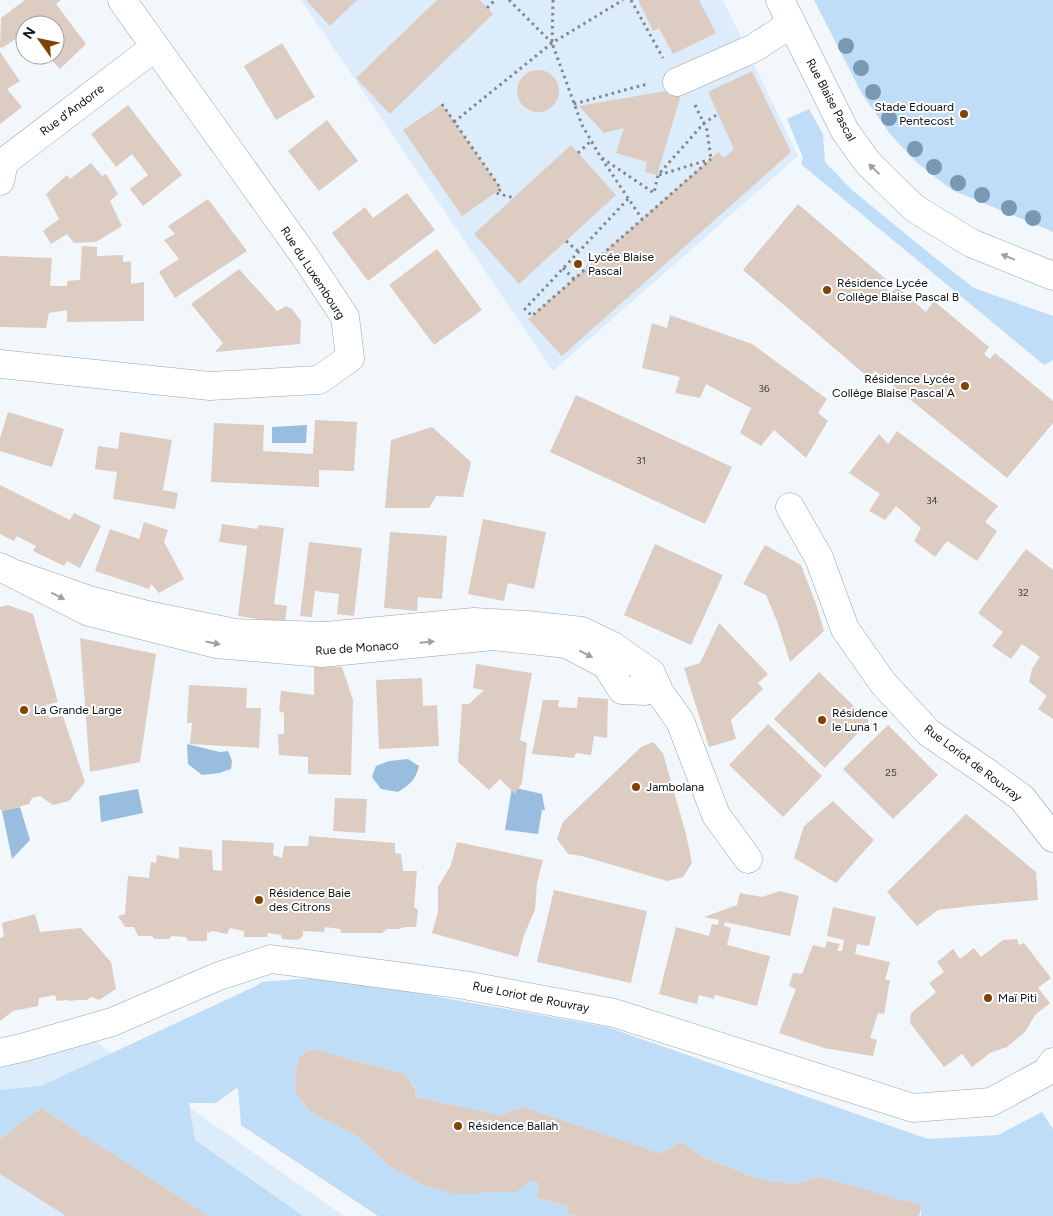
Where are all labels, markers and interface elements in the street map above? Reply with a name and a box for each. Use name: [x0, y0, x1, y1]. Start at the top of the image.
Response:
north arrow: [15, 15, 65, 65]
text: N: [19, 24, 40, 42]
street label: Rue Blaise Pascal: [803, 56, 859, 144]
street label: Rue d'Andorre: [37, 81, 107, 139]
place label: Stade Edouard Pentecost: [874, 100, 954, 128]
marker: Stade Edouard Pentecost: [958, 108, 970, 120]
one-way arrow: [868, 163, 880, 175]
street label: Rue du Luxembourg: [278, 224, 348, 322]
place label: Lycée Blaise Pascal: [588, 250, 654, 278]
one-way arrow: [1001, 253, 1015, 261]
marker: Lycée Blaise Pascal: [572, 258, 584, 270]
place label: Résidence Lycée Collège Blaise Pascal B: [837, 276, 959, 304]
marker: Résidence Lycée Collège Blaise Pascal B: [821, 284, 833, 296]
place label: Résidence Lycée Collège Blaise Pascal A: [832, 372, 955, 400]
marker: Résidence Lycée Collège Blaise Pascal A: [959, 380, 971, 392]
house number: 36: [758, 382, 770, 395]
house number: 31: [636, 454, 646, 467]
house number: 34: [926, 494, 938, 507]
house number: 32: [1017, 586, 1029, 599]
one-way arrow: [51, 592, 65, 600]
street label: Rue de Monaco: [315, 638, 399, 658]
one-way arrow: [419, 638, 435, 646]
one-way arrow: [205, 639, 220, 647]
one-way arrow: [579, 650, 593, 658]
place label: La Grande Large: [34, 703, 122, 717]
marker: La Grande Large: [18, 704, 30, 716]
place label: Résidence le Luna 1: [832, 706, 888, 734]
marker: Résidence le Luna 1: [816, 714, 828, 726]
street label: Rue Loriot de Rouvray: [921, 722, 1025, 805]
house number: 25: [885, 766, 897, 779]
place label: Jambolana: [646, 780, 704, 794]
marker: Jambolana: [630, 781, 642, 793]
place label: Résidence Baie des Citrons: [269, 886, 351, 914]
marker: Résidence Baie des Citrons: [253, 894, 265, 906]
street label: Rue Loriot de Rouvray: [471, 979, 591, 1015]
place label: Maï Piti: [998, 991, 1037, 1005]
marker: Maï Piti: [982, 992, 994, 1004]
place label: Résidence Ballah: [468, 1119, 559, 1133]
marker: Résidence Ballah: [452, 1120, 464, 1132]

